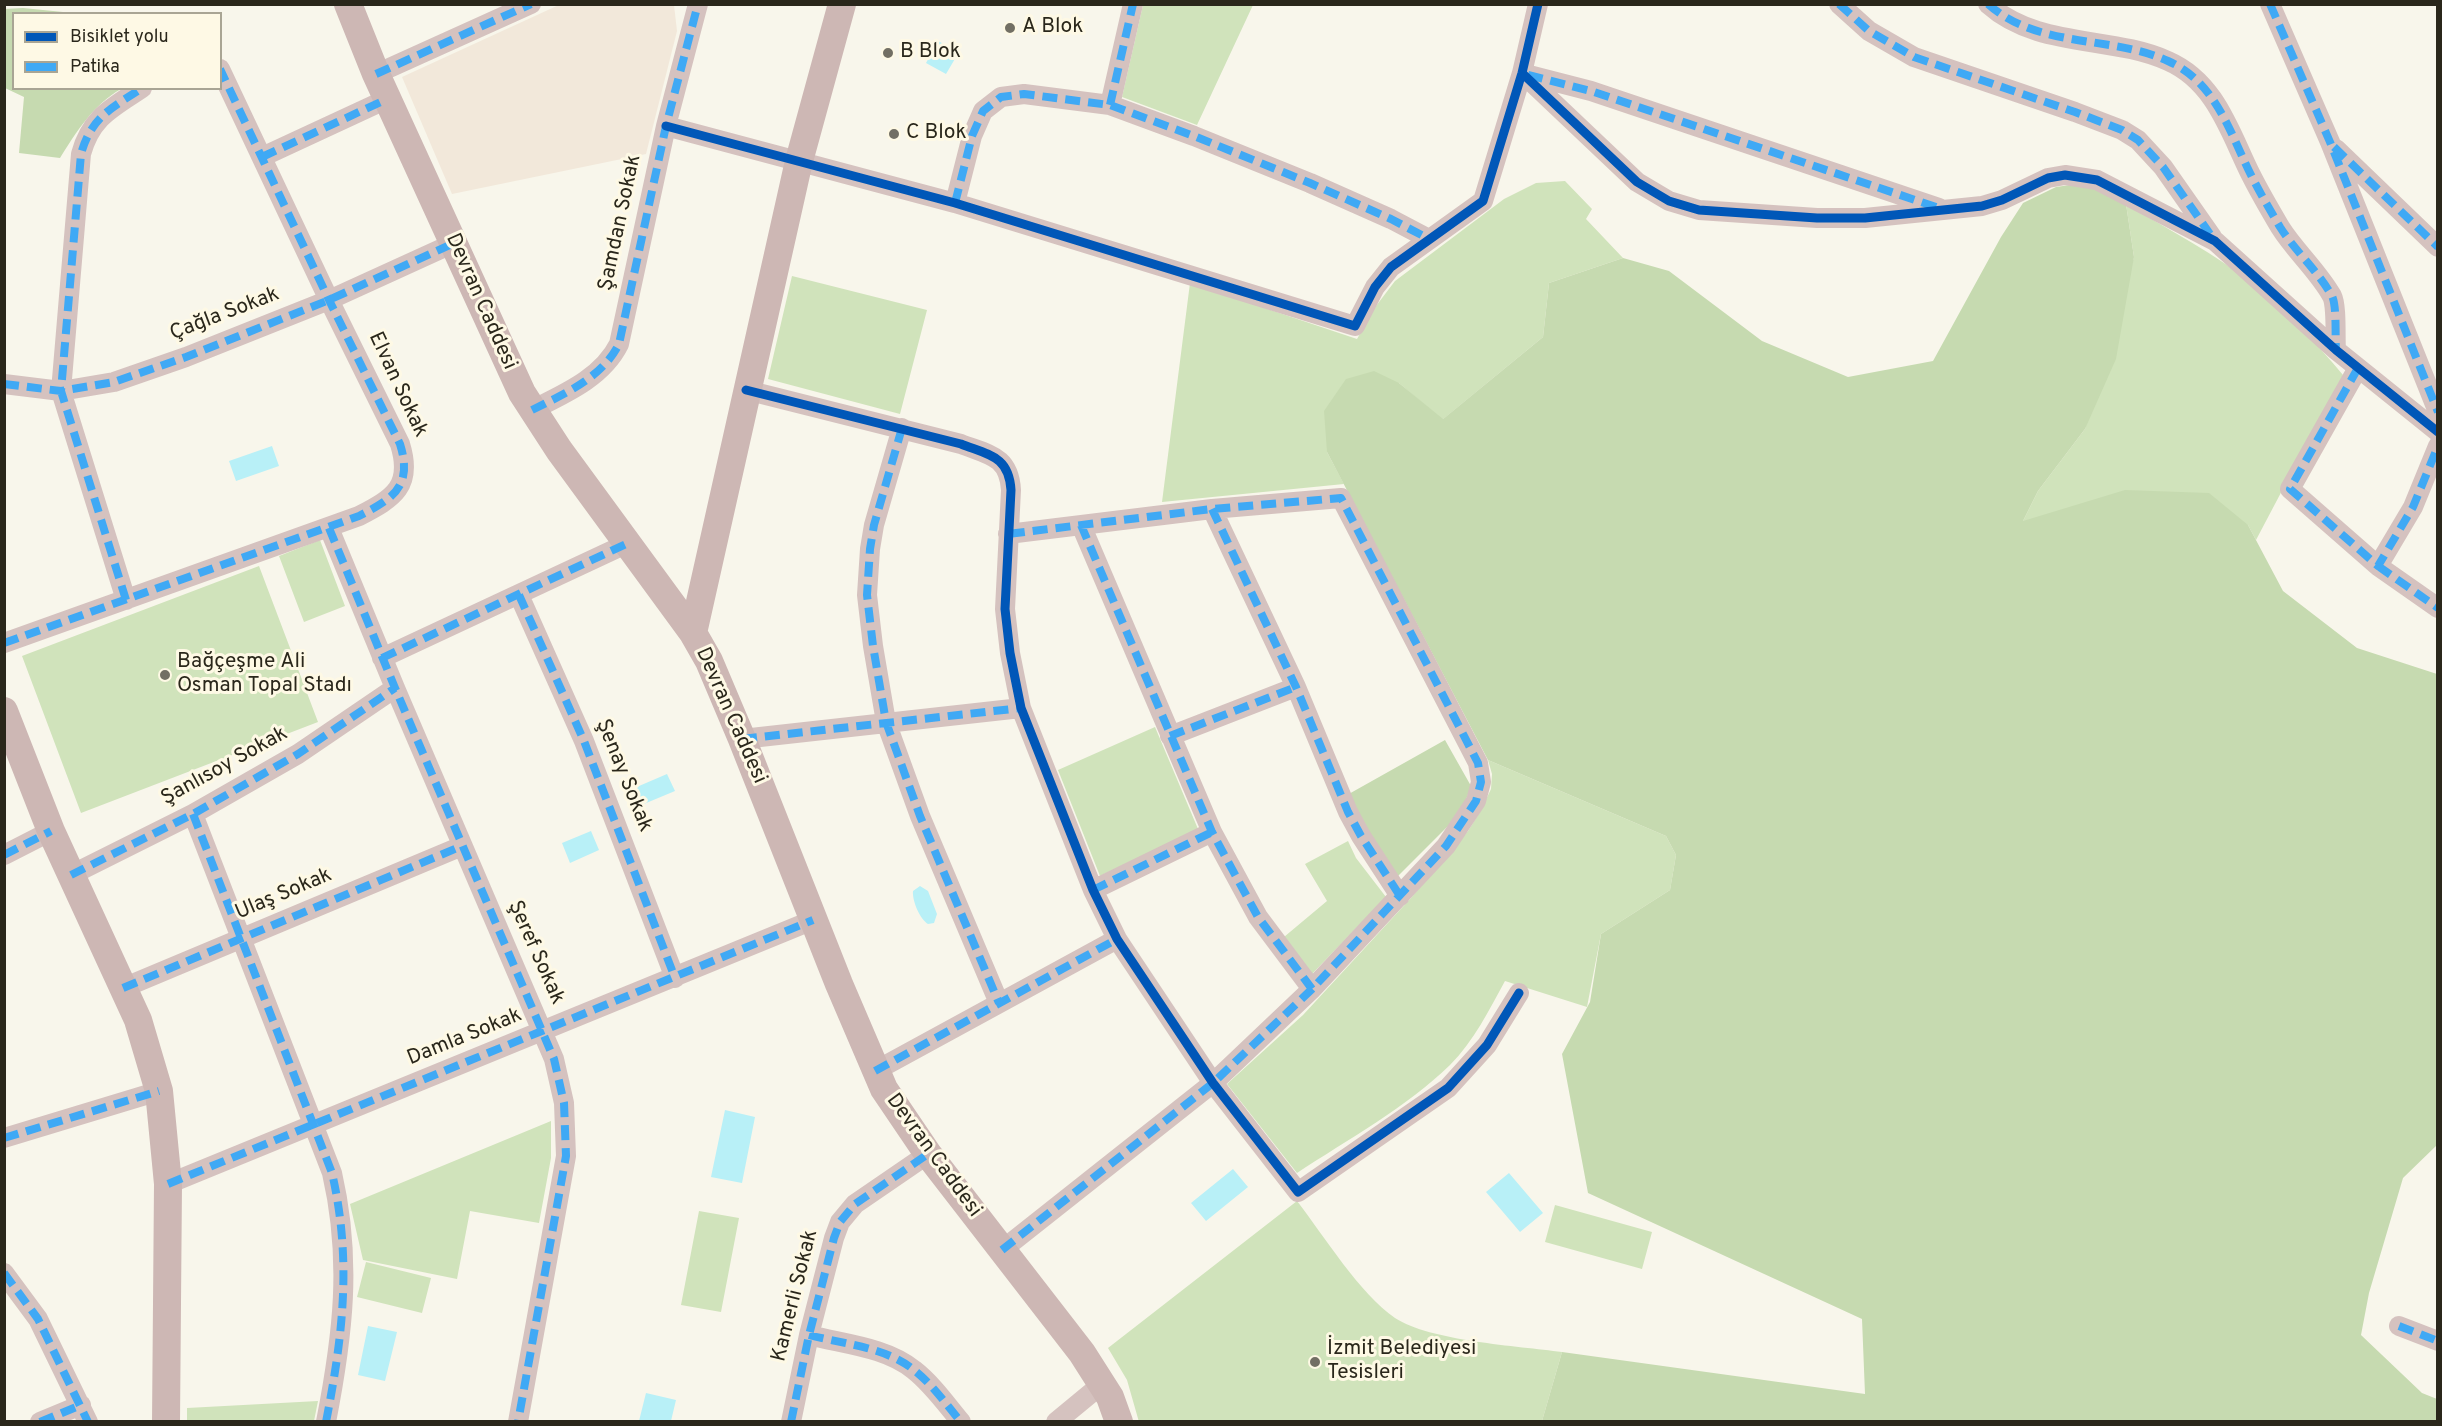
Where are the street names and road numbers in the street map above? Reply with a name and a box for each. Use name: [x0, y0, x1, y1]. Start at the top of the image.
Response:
street label: Şamdan Sokak: [594, 153, 648, 293]
street label: Devran Caddesi: [439, 230, 521, 374]
street label: Çağla Sokak: [167, 283, 283, 347]
street label: Elvan Sokak: [362, 328, 432, 442]
street label: Devran Caddesi: [689, 644, 771, 788]
street label: Şenay Sokak: [589, 716, 657, 836]
street label: Şanlısoy Sokak: [157, 722, 293, 812]
street label: Ulaş Sokak: [232, 863, 336, 927]
street label: Şeref Sokak: [501, 897, 569, 1009]
street label: Damla Sokak: [404, 1004, 526, 1072]
street label: Devran Caddesi: [880, 1089, 986, 1223]
street label: Kamerli Sokak: [767, 1227, 825, 1365]

